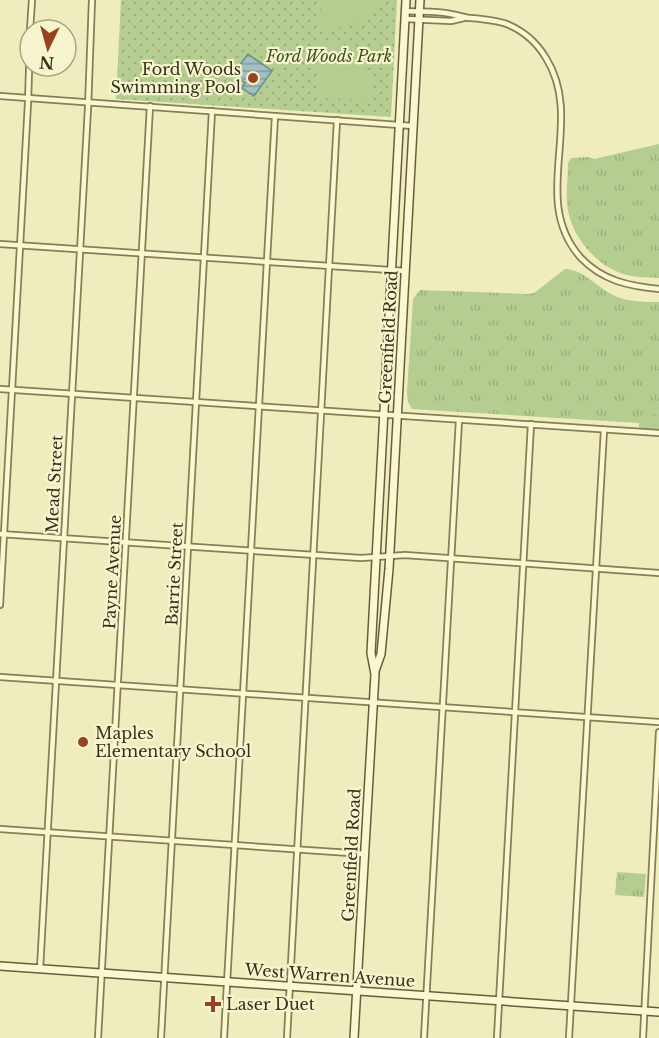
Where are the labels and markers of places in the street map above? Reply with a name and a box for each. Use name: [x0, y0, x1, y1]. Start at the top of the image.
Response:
place label: Ford Woods Swimming Pool: [110, 59, 241, 97]
marker: Ford Woods Swimming Pool: [246, 71, 260, 85]
place label: Maples Elementary School: [95, 723, 251, 761]
marker: Maples Elementary School: [76, 735, 90, 749]
place label: Laser Duet: [226, 994, 315, 1014]
marker: Laser Duet: [204, 995, 222, 1013]

